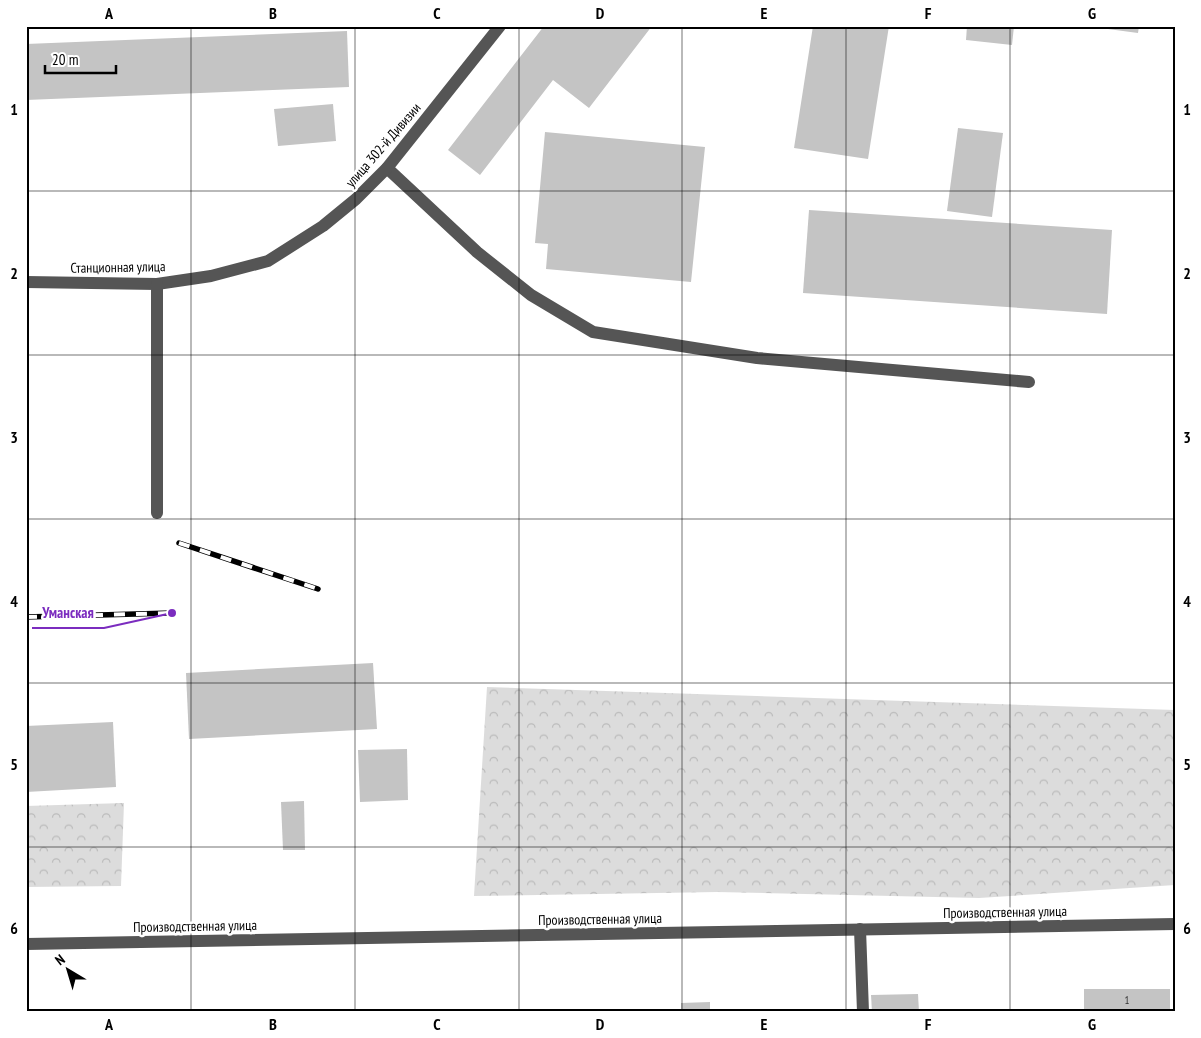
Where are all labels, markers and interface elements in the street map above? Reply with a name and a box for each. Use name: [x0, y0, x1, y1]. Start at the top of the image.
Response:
text: A: [104, 3, 114, 23]
text: B: [269, 3, 277, 23]
text: C: [433, 3, 441, 23]
text: D: [596, 3, 605, 23]
text: E: [761, 3, 768, 23]
text: F: [925, 3, 932, 23]
text: G: [1088, 3, 1096, 23]
scale bar: [45, 42, 116, 74]
text: 20 m: [52, 50, 78, 69]
text: 1: [10, 99, 18, 119]
street label: улица 302-й Дивизии: [341, 99, 425, 191]
text: 1: [1183, 99, 1191, 119]
street label: Станционная улица: [70, 257, 166, 277]
text: 2: [10, 263, 18, 283]
text: 2: [1183, 263, 1191, 283]
text: 3: [10, 427, 18, 447]
text: 3: [1183, 427, 1191, 447]
text: 4: [10, 591, 18, 611]
text: 4: [1183, 591, 1191, 611]
callout: Уманская: [32, 598, 104, 628]
text: Уманская: [41, 603, 94, 622]
text: 5: [10, 754, 18, 774]
text: 5: [1183, 754, 1191, 774]
street label: Производственная улица: [943, 902, 1067, 922]
street label: Производственная улица: [538, 909, 662, 929]
street label: Производственная улица: [133, 916, 257, 936]
text: 6: [10, 918, 18, 938]
text: 6: [1183, 918, 1191, 938]
north arrow: [42, 946, 92, 996]
text: N: [51, 950, 69, 969]
house number: 1: [1125, 993, 1130, 1007]
text: A: [104, 1014, 114, 1034]
text: B: [269, 1014, 277, 1034]
text: C: [433, 1014, 441, 1034]
text: D: [596, 1014, 605, 1034]
text: E: [761, 1014, 768, 1034]
text: F: [925, 1014, 932, 1034]
text: G: [1088, 1014, 1096, 1034]

